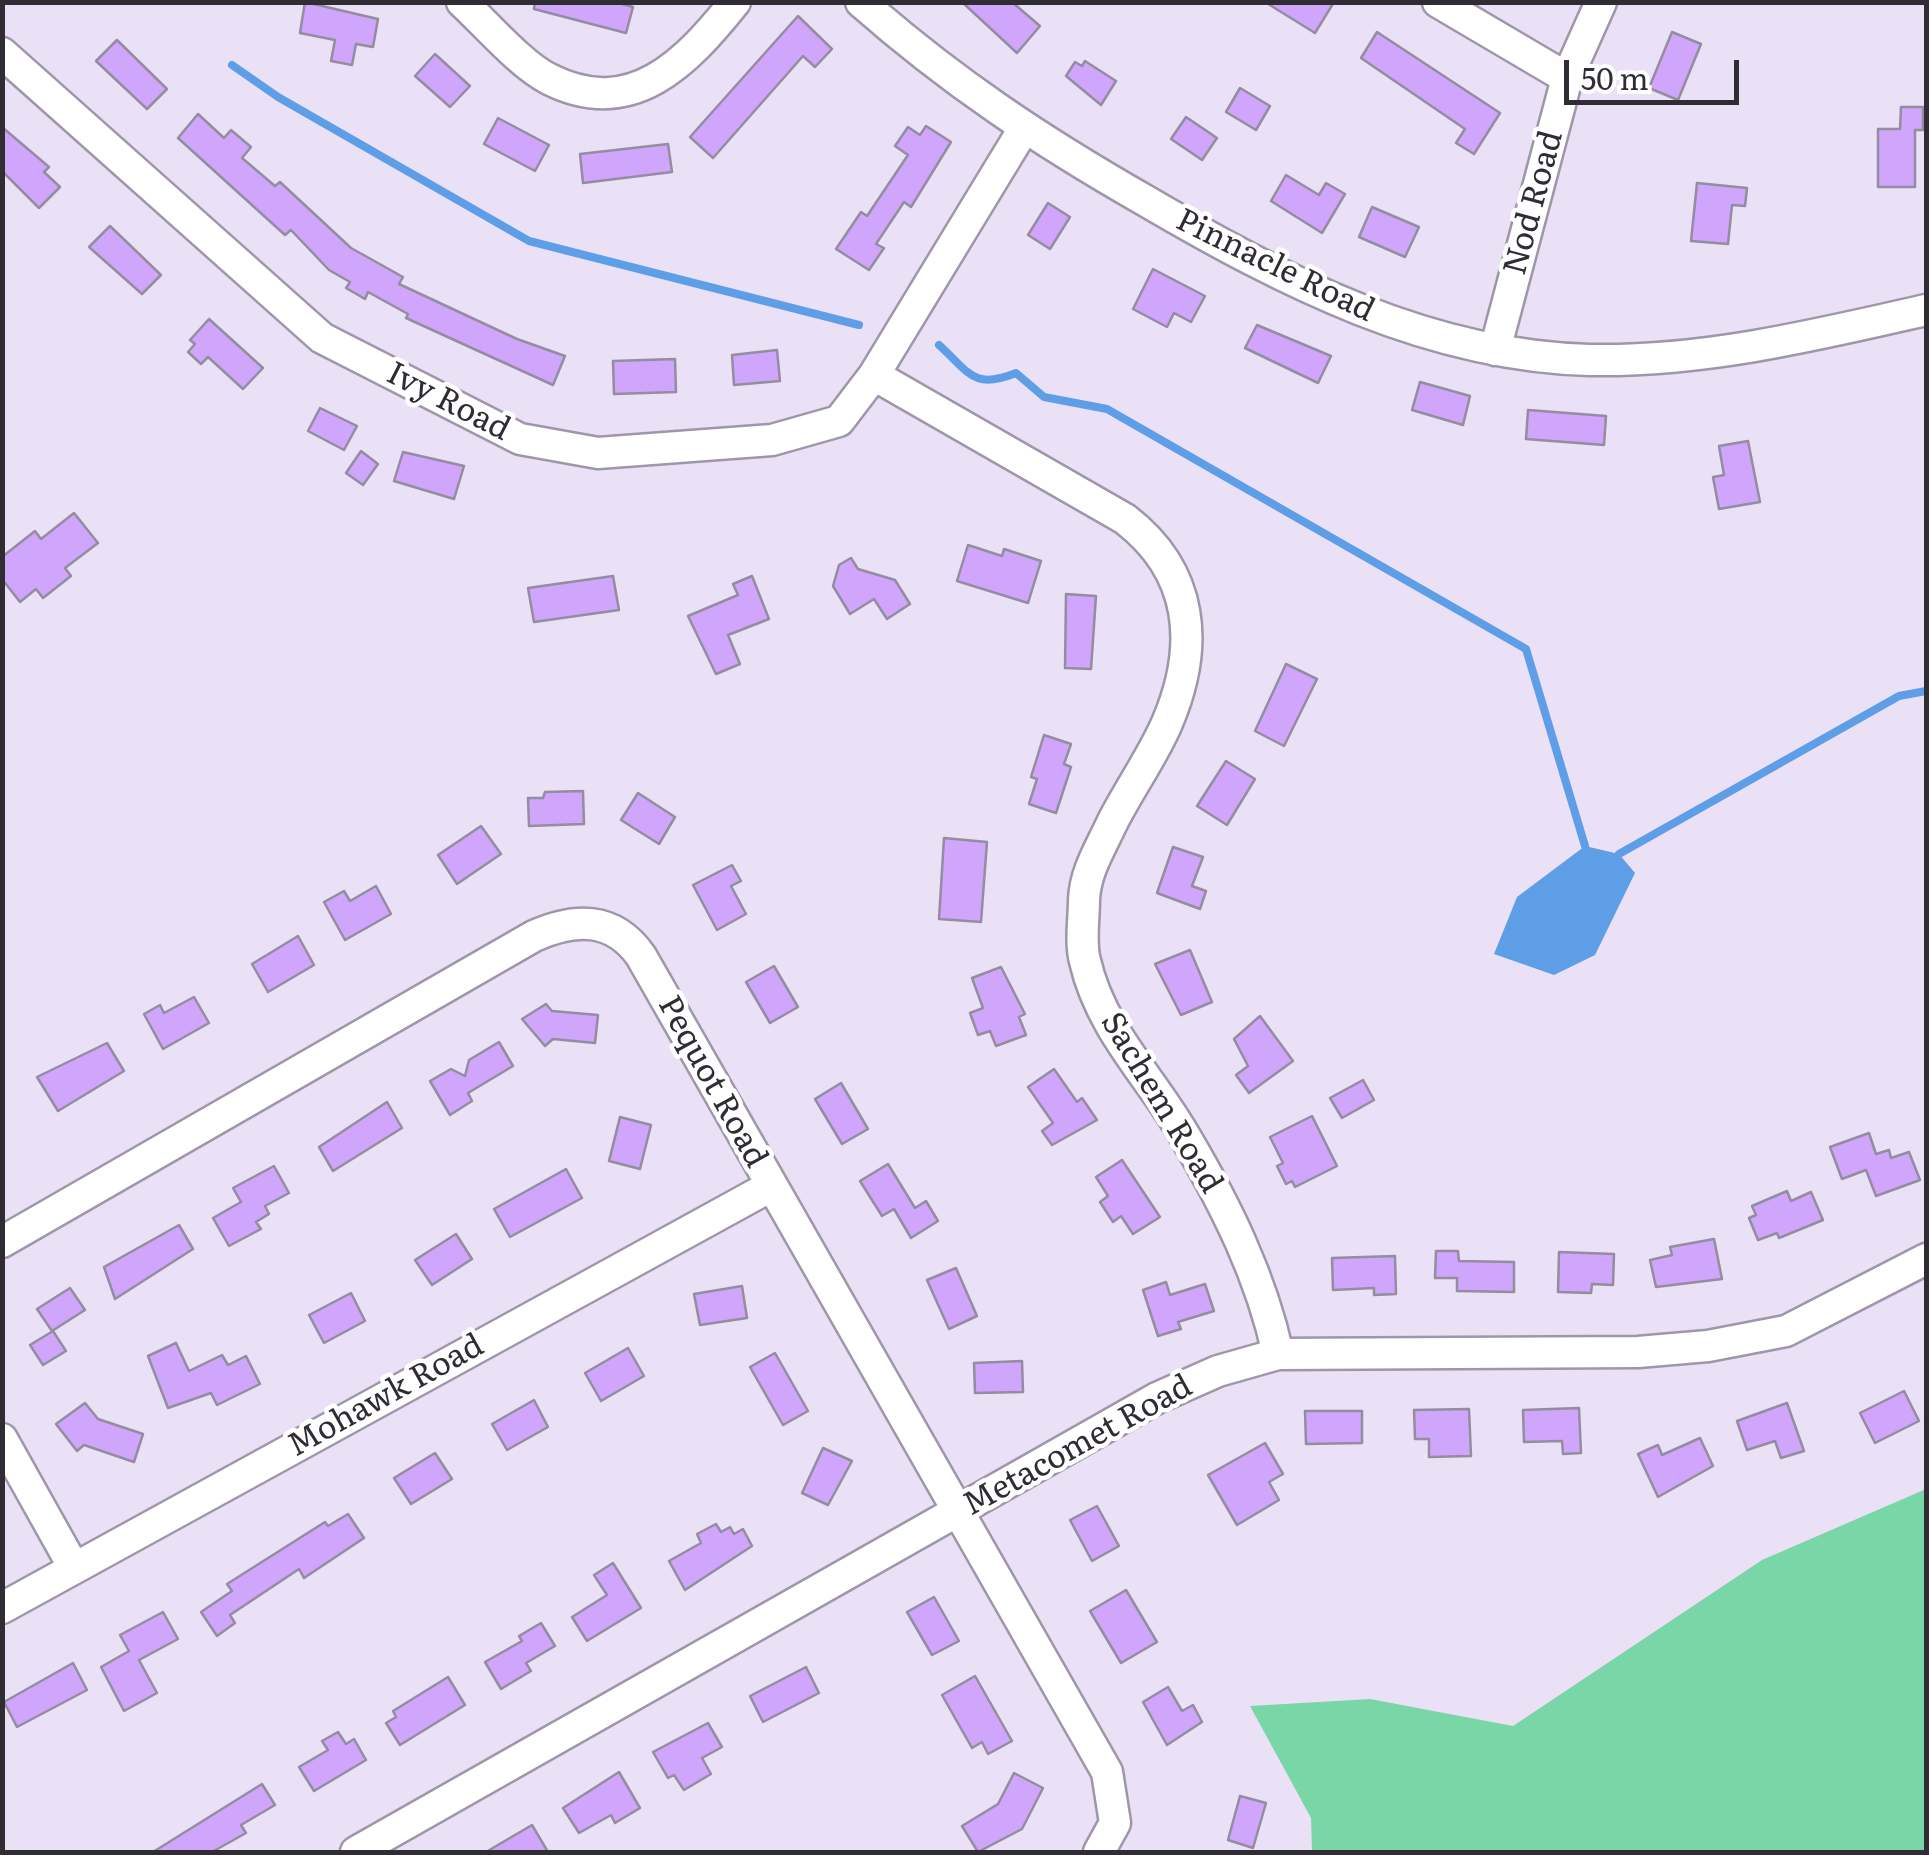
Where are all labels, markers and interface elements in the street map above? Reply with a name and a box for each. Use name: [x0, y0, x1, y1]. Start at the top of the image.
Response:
scale bar: [1569, 40, 1744, 102]
text: 50 m: [1581, 55, 1649, 99]
street label: Nod Road: [1496, 127, 1572, 279]
street label: Pinnacle Road: [1170, 201, 1380, 331]
street label: Ivy Road: [380, 355, 516, 449]
street label: Pequot Road: [649, 989, 775, 1175]
street label: Sachem Road: [1092, 1006, 1230, 1200]
street label: Mohawk Road: [282, 1327, 490, 1465]
street label: Metacomet Road: [957, 1367, 1199, 1525]

